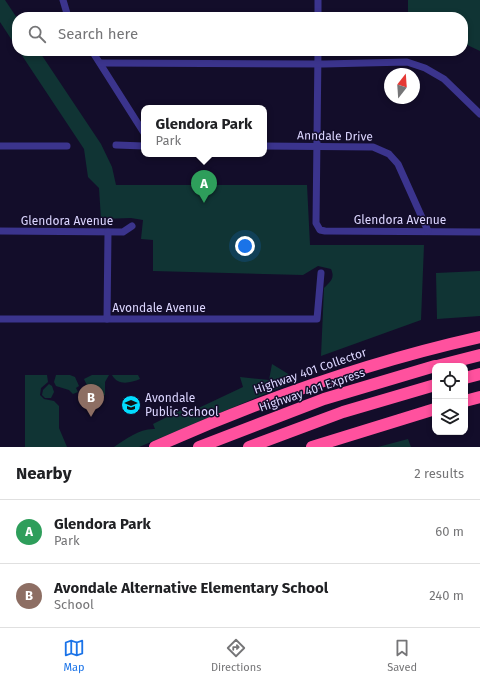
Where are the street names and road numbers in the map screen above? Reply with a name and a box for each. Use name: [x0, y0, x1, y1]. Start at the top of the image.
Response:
street label: Anndale Drive: [297, 128, 373, 144]
street label: Glendora Avenue: [354, 213, 446, 227]
street label: Glendora Avenue: [21, 214, 113, 228]
street label: Avondale Avenue: [112, 301, 206, 315]
street label: Highway 401 Collector: [252, 345, 369, 397]
street label: Highway 401 Express: [257, 365, 367, 415]

